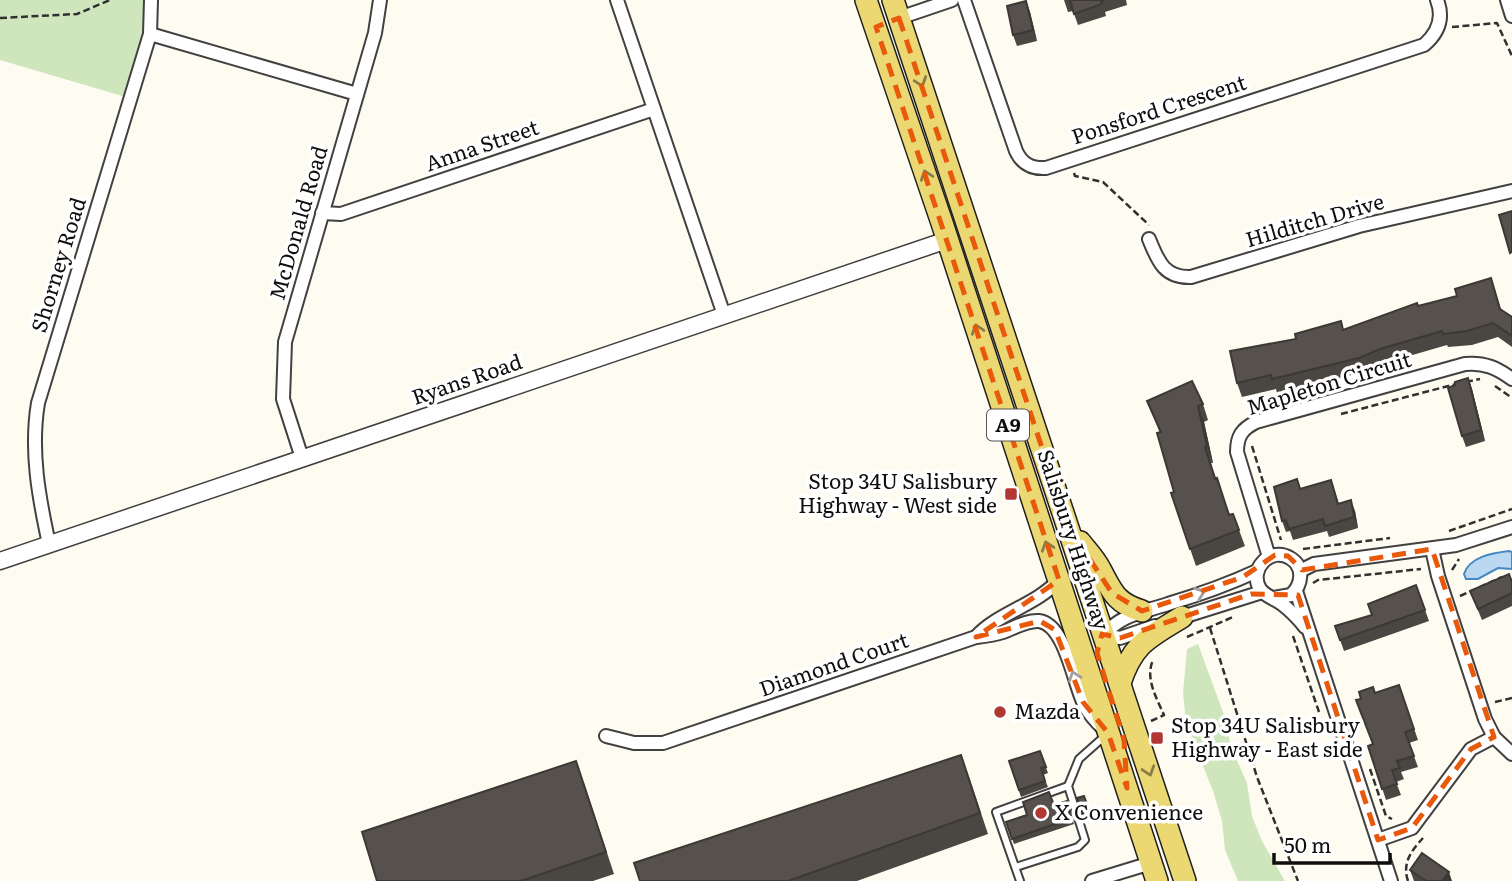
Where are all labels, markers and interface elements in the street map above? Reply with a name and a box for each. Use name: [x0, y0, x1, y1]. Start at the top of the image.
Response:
street label: Ponsford Crescent: [1067, 65, 1250, 150]
one-way arrow: [913, 76, 927, 88]
street label: Anna Street: [420, 110, 543, 178]
street label: McDonald Road: [260, 141, 333, 303]
one-way arrow: [920, 169, 934, 182]
street label: Hilditch Drive: [1241, 184, 1387, 253]
street label: Shorney Road: [21, 193, 92, 336]
one-way arrow: [971, 324, 985, 336]
street label: Mapleton Circuit: [1242, 342, 1415, 421]
street label: Ryans Road: [407, 344, 526, 411]
road number: A9: [987, 410, 1029, 440]
street label: Salisbury Highway: [1032, 445, 1119, 634]
place label: Stop 34U Salisbury Highway - West side: [798, 464, 998, 519]
marker: Stop 34U Salisbury Highway - West side: [1003, 486, 1019, 502]
one-way arrow: [1041, 540, 1056, 552]
one-way arrow: [1194, 587, 1206, 601]
street label: Diamond Court: [754, 622, 912, 703]
one-way arrow: [1068, 670, 1082, 682]
place label: Mazda: [1014, 694, 1081, 725]
marker: Mazda: [992, 704, 1008, 720]
place label: Stop 34U Salisbury Highway - East side: [1171, 708, 1363, 763]
marker: Stop 34U Salisbury Highway - East side: [1149, 730, 1165, 746]
one-way arrow: [1141, 764, 1155, 776]
place label: X Convenience: [1055, 795, 1203, 826]
marker: X Convenience: [1033, 805, 1049, 821]
scale bar: [1274, 822, 1390, 866]
text: 50 m: [1284, 828, 1331, 859]

